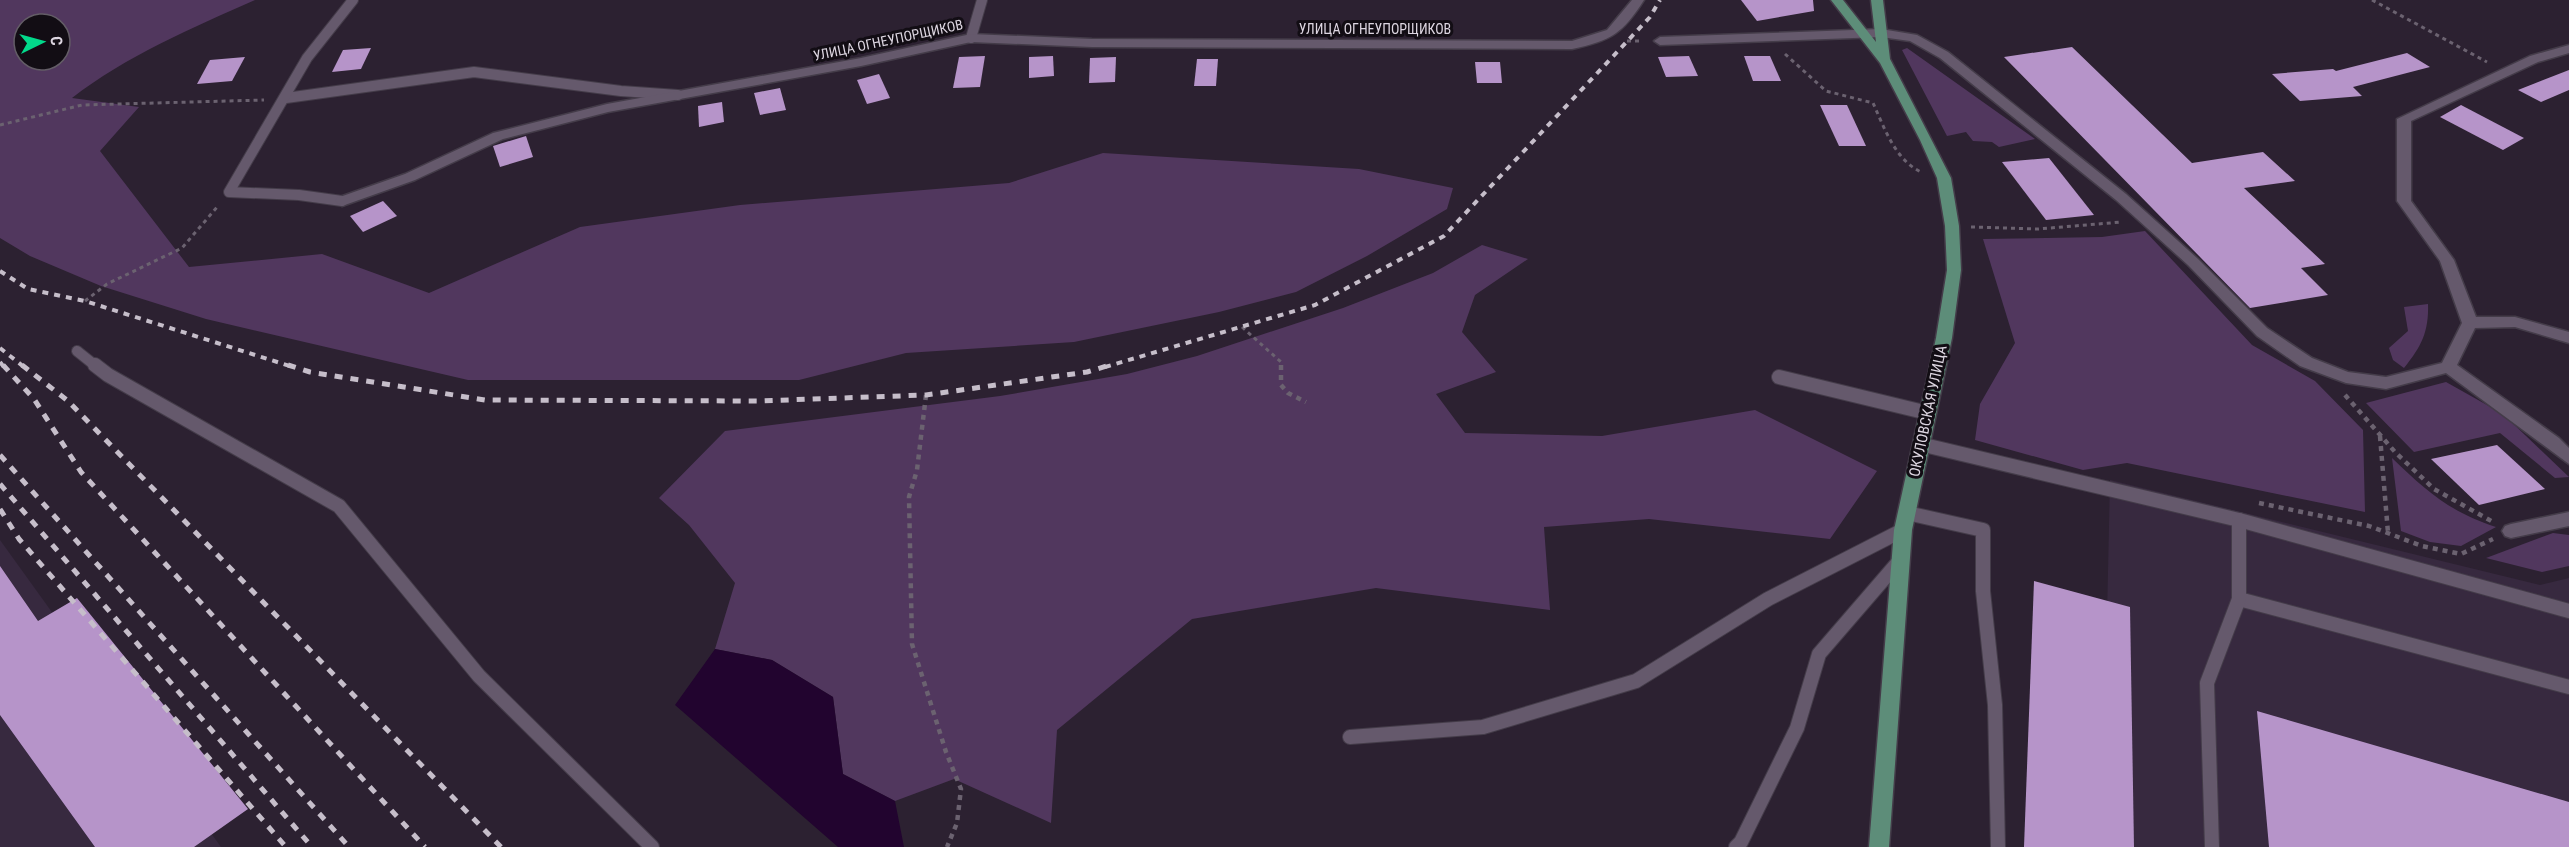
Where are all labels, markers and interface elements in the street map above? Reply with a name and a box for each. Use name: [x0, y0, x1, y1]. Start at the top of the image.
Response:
north arrow: [12, 12, 72, 72]
street label: УЛИЦА ОГНЕУПОРЩИКОВ: [812, 16, 964, 64]
street label: УЛИЦА ОГНЕУПОРЩИКОВ: [1299, 21, 1451, 37]
text: С: [47, 35, 66, 46]
street label: ОКУЛОВСКАЯ УЛИЦА: [1905, 343, 1951, 478]

